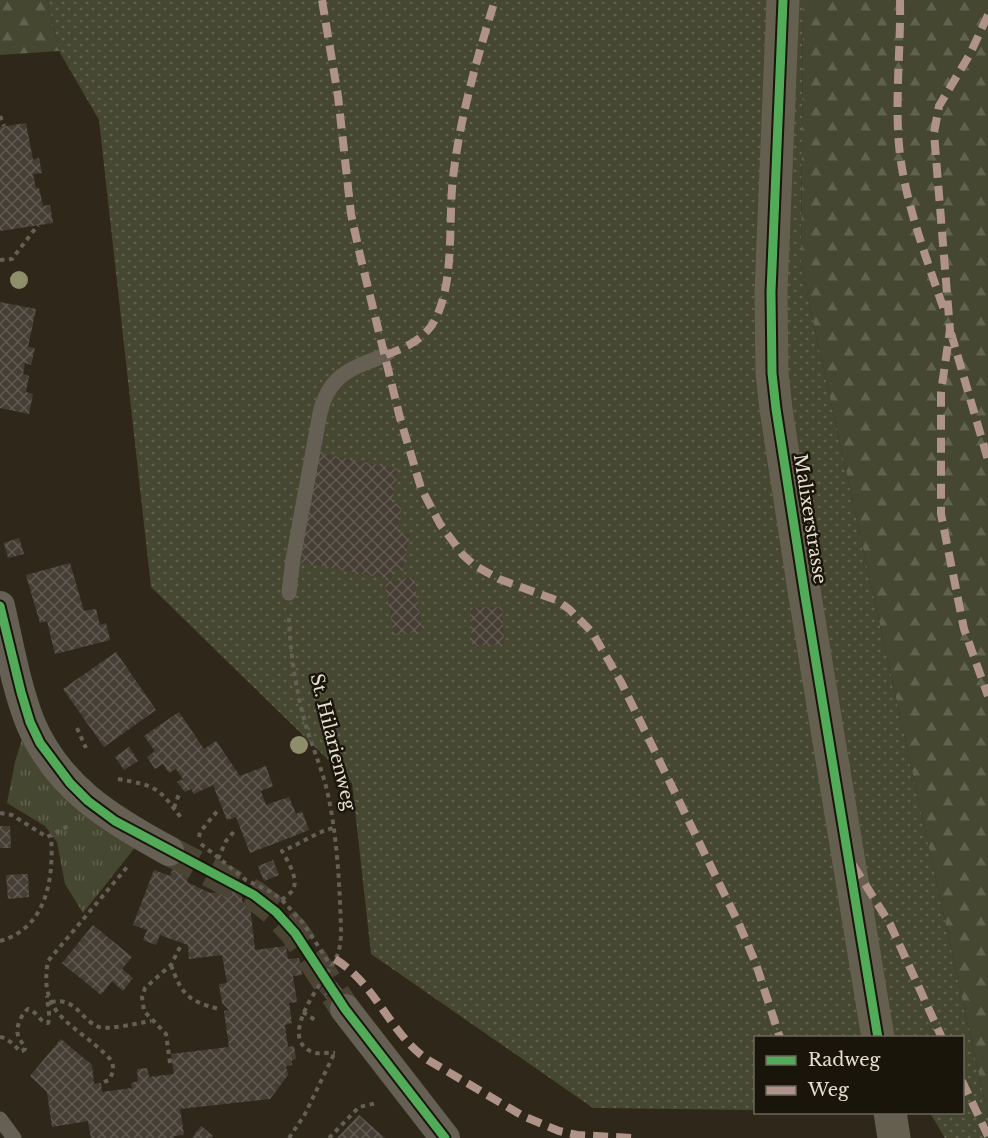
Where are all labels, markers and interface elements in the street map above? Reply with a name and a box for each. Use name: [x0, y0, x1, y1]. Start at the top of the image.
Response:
street label: Malixerstrasse: [789, 452, 831, 586]
street label: St. Hilarienweg: [305, 671, 361, 813]
legend: [754, 1036, 964, 1114]
text: Radweg: [808, 1049, 881, 1071]
text: Weg: [807, 1079, 849, 1101]

